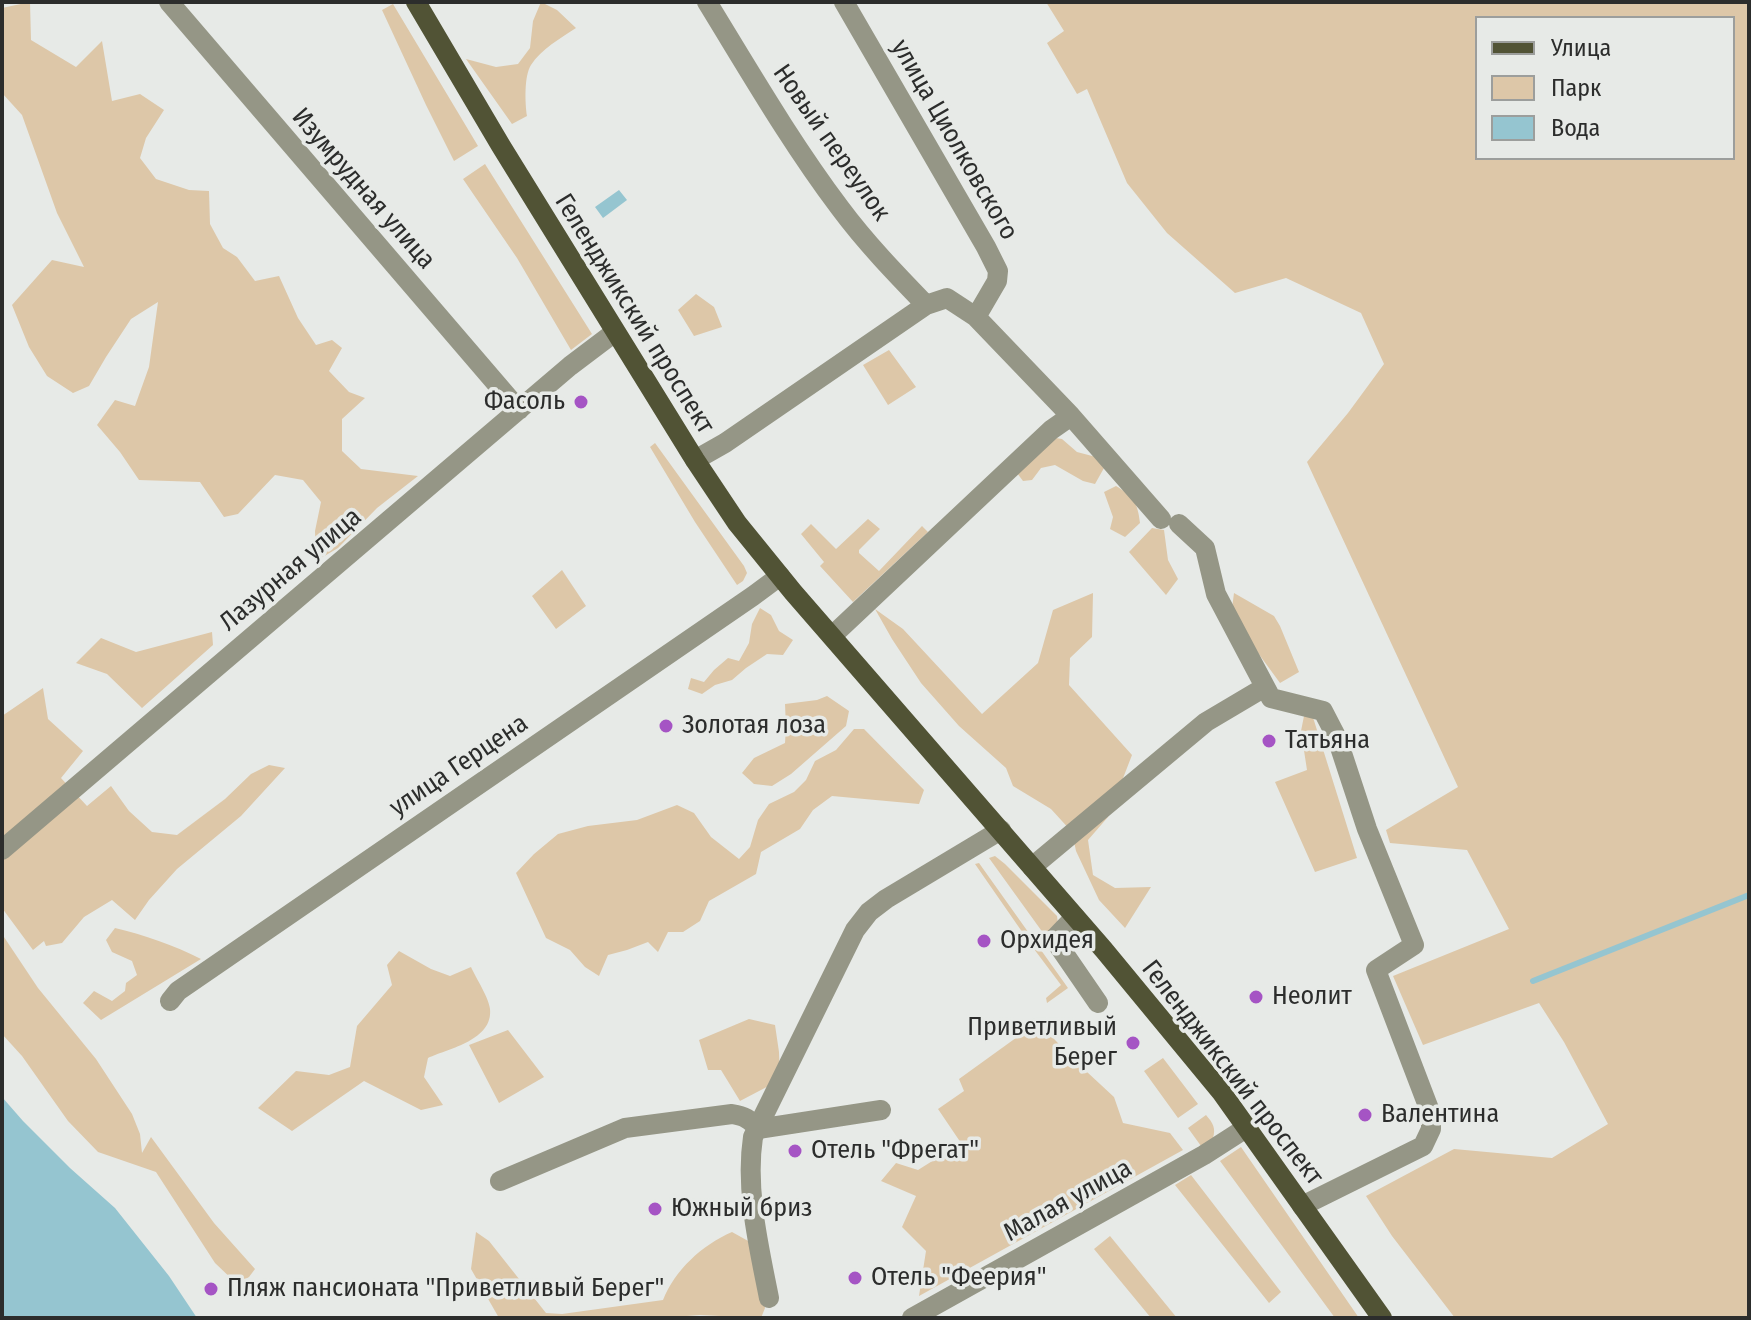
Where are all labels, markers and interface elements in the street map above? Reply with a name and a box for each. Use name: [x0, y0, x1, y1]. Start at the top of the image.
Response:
legend: [1475, 16, 1735, 160]
street label: улица Циолковского: [884, 34, 1024, 246]
text: Улица: [1551, 34, 1611, 62]
street label: Новый переулок: [766, 59, 896, 227]
text: Парк: [1551, 74, 1601, 102]
street label: Изумрудная улица: [285, 102, 441, 276]
text: Вода: [1551, 114, 1600, 142]
street label: Геленджикский проспект: [547, 188, 721, 440]
place label: Фасоль: [484, 386, 565, 418]
marker: Фасоль: [572, 393, 590, 411]
street label: Лазурная улица: [214, 502, 368, 638]
street label: улица Герцена: [384, 708, 534, 824]
place label: Золотая лоза: [682, 710, 826, 742]
marker: Золотая лоза: [657, 717, 675, 735]
place label: Татьяна: [1285, 725, 1370, 757]
marker: Татьяна: [1260, 732, 1278, 750]
place label: Орхидея: [1000, 925, 1094, 957]
marker: Орхидея: [975, 932, 993, 950]
street label: Геленджикский проспект: [1134, 954, 1330, 1192]
place label: Неолит: [1272, 981, 1352, 1013]
marker: Неолит: [1247, 988, 1265, 1006]
place label: Приветливый Берег: [967, 1012, 1117, 1074]
marker: Приветливый Берег: [1124, 1034, 1142, 1052]
place label: Валентина: [1381, 1099, 1499, 1131]
marker: Валентина: [1356, 1106, 1374, 1124]
place label: Отель "Фрегат": [811, 1135, 979, 1167]
marker: Отель "Фрегат": [786, 1142, 804, 1160]
street label: Малая улица: [999, 1153, 1137, 1249]
place label: Южный бриз: [671, 1193, 813, 1225]
marker: Южный бриз: [646, 1200, 664, 1218]
place label: Отель "Феерия": [871, 1262, 1047, 1294]
marker: Отель "Феерия": [846, 1269, 864, 1287]
place label: Пляж пансионата "Приветливый Берег": [227, 1273, 664, 1305]
marker: Пляж пансионата "Приветливый Берег": [202, 1280, 220, 1298]

